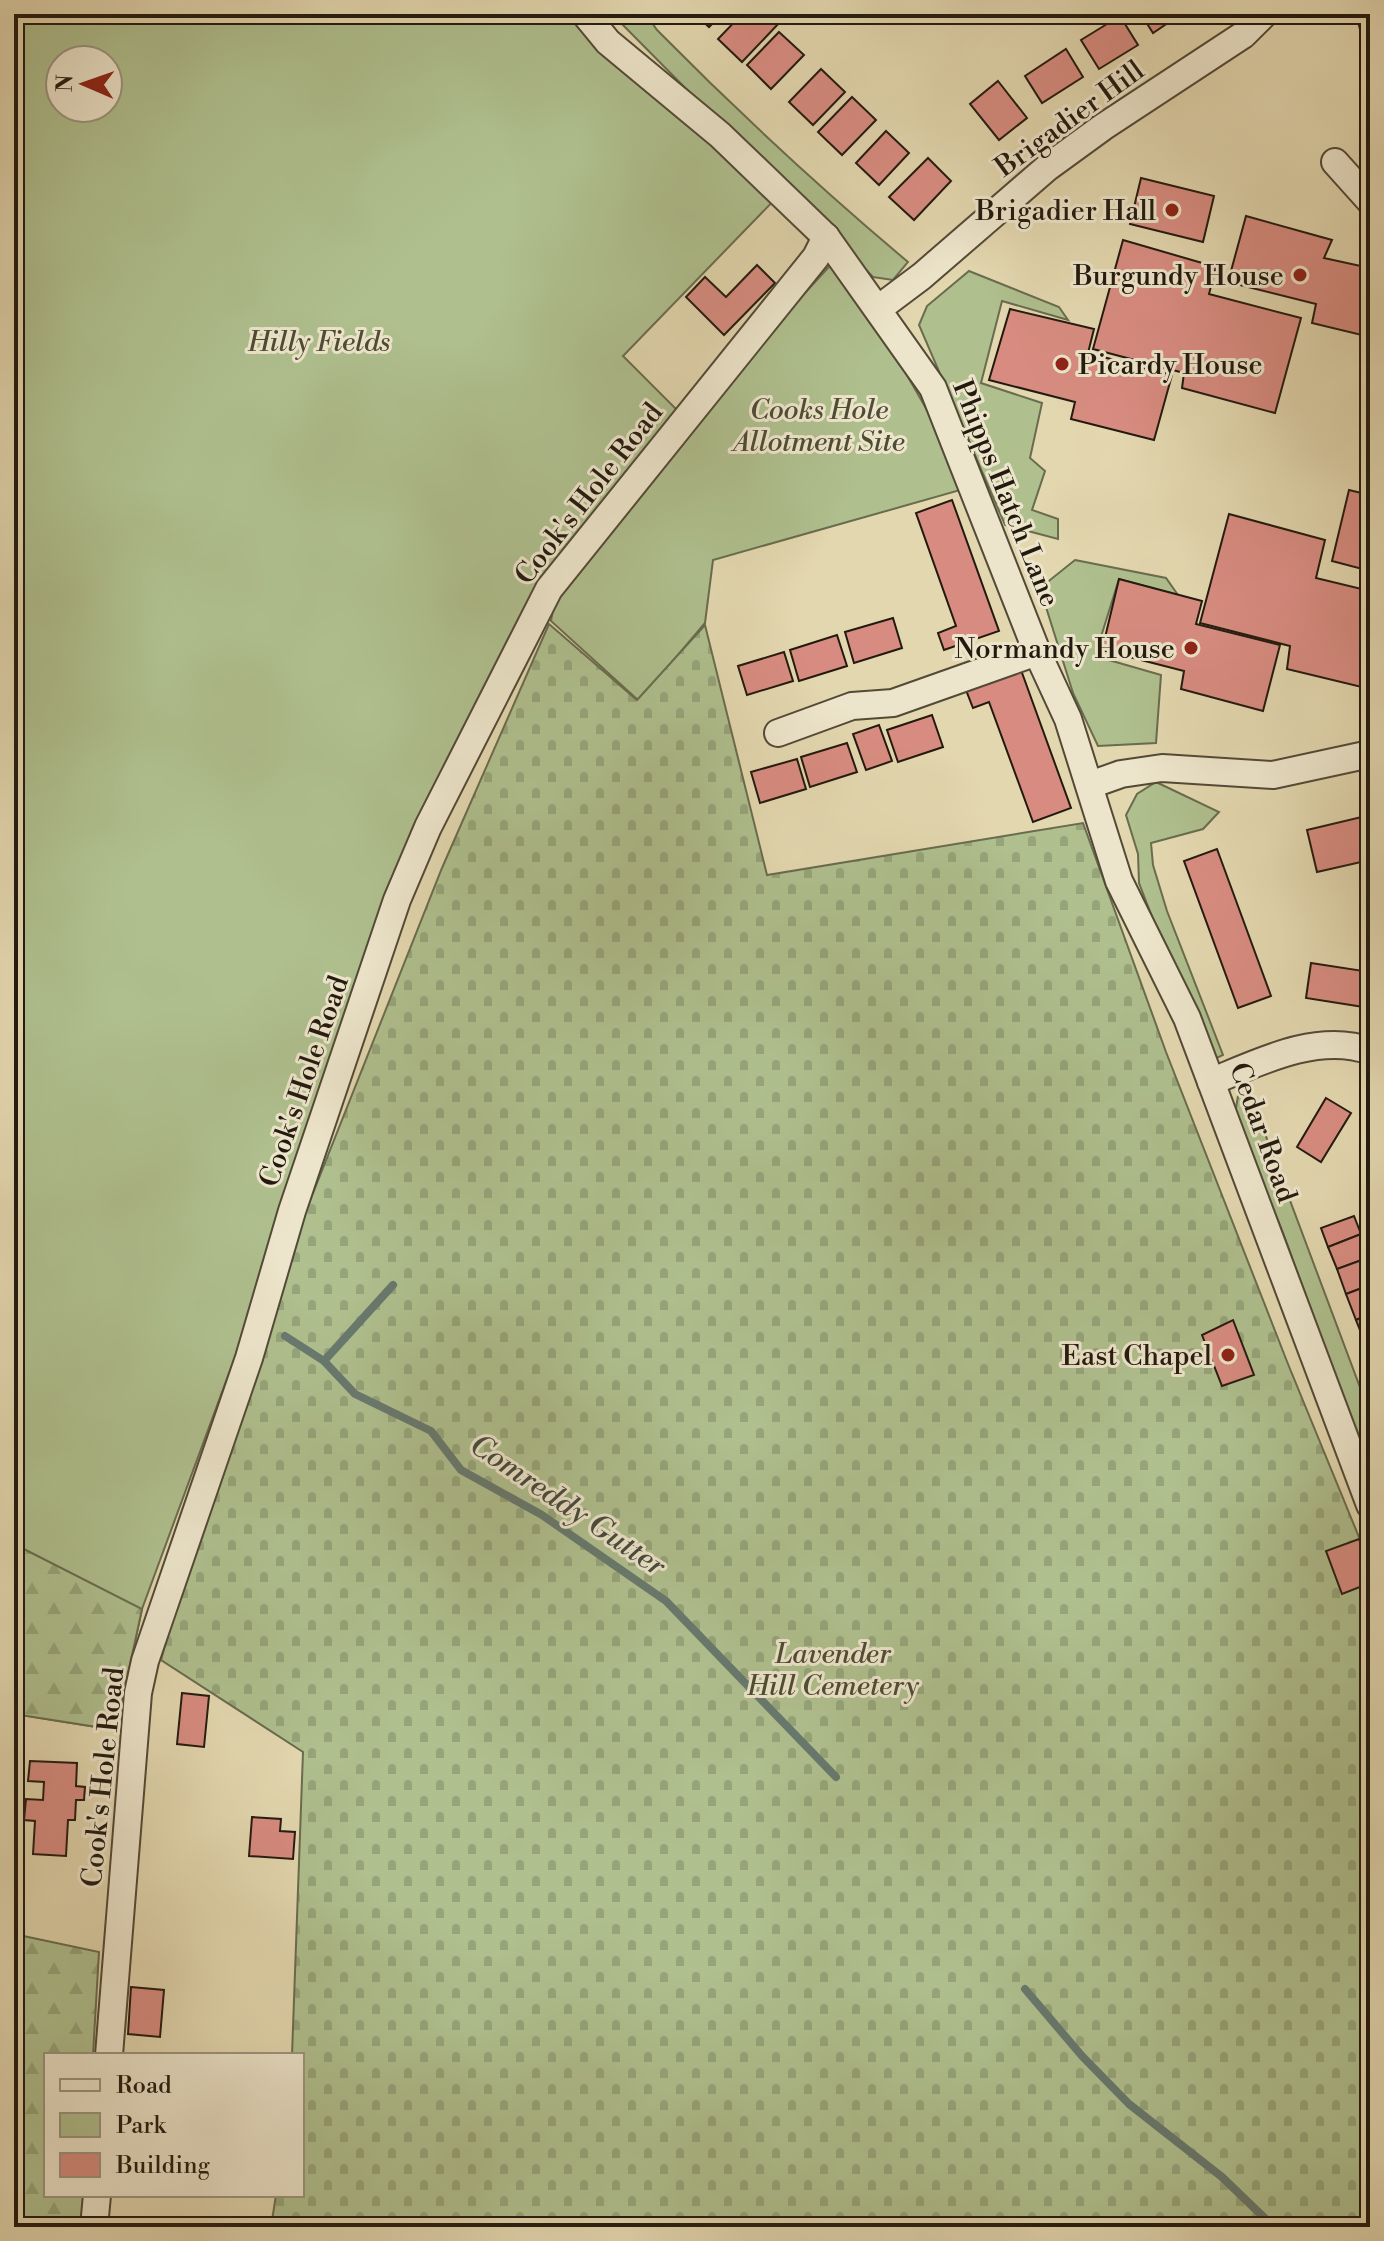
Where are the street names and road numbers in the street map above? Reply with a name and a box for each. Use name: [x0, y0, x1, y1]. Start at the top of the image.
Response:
street label: Brigadier Hill: [988, 53, 1151, 186]
street label: Phipps Hatch Lane: [944, 375, 1067, 612]
street label: Cook's Hole Road: [507, 396, 671, 592]
street label: Cook's Hole Road: [252, 971, 357, 1192]
street label: Cedar Road: [1221, 1058, 1304, 1207]
street label: Cook's Hole Road: [75, 1665, 132, 1889]

